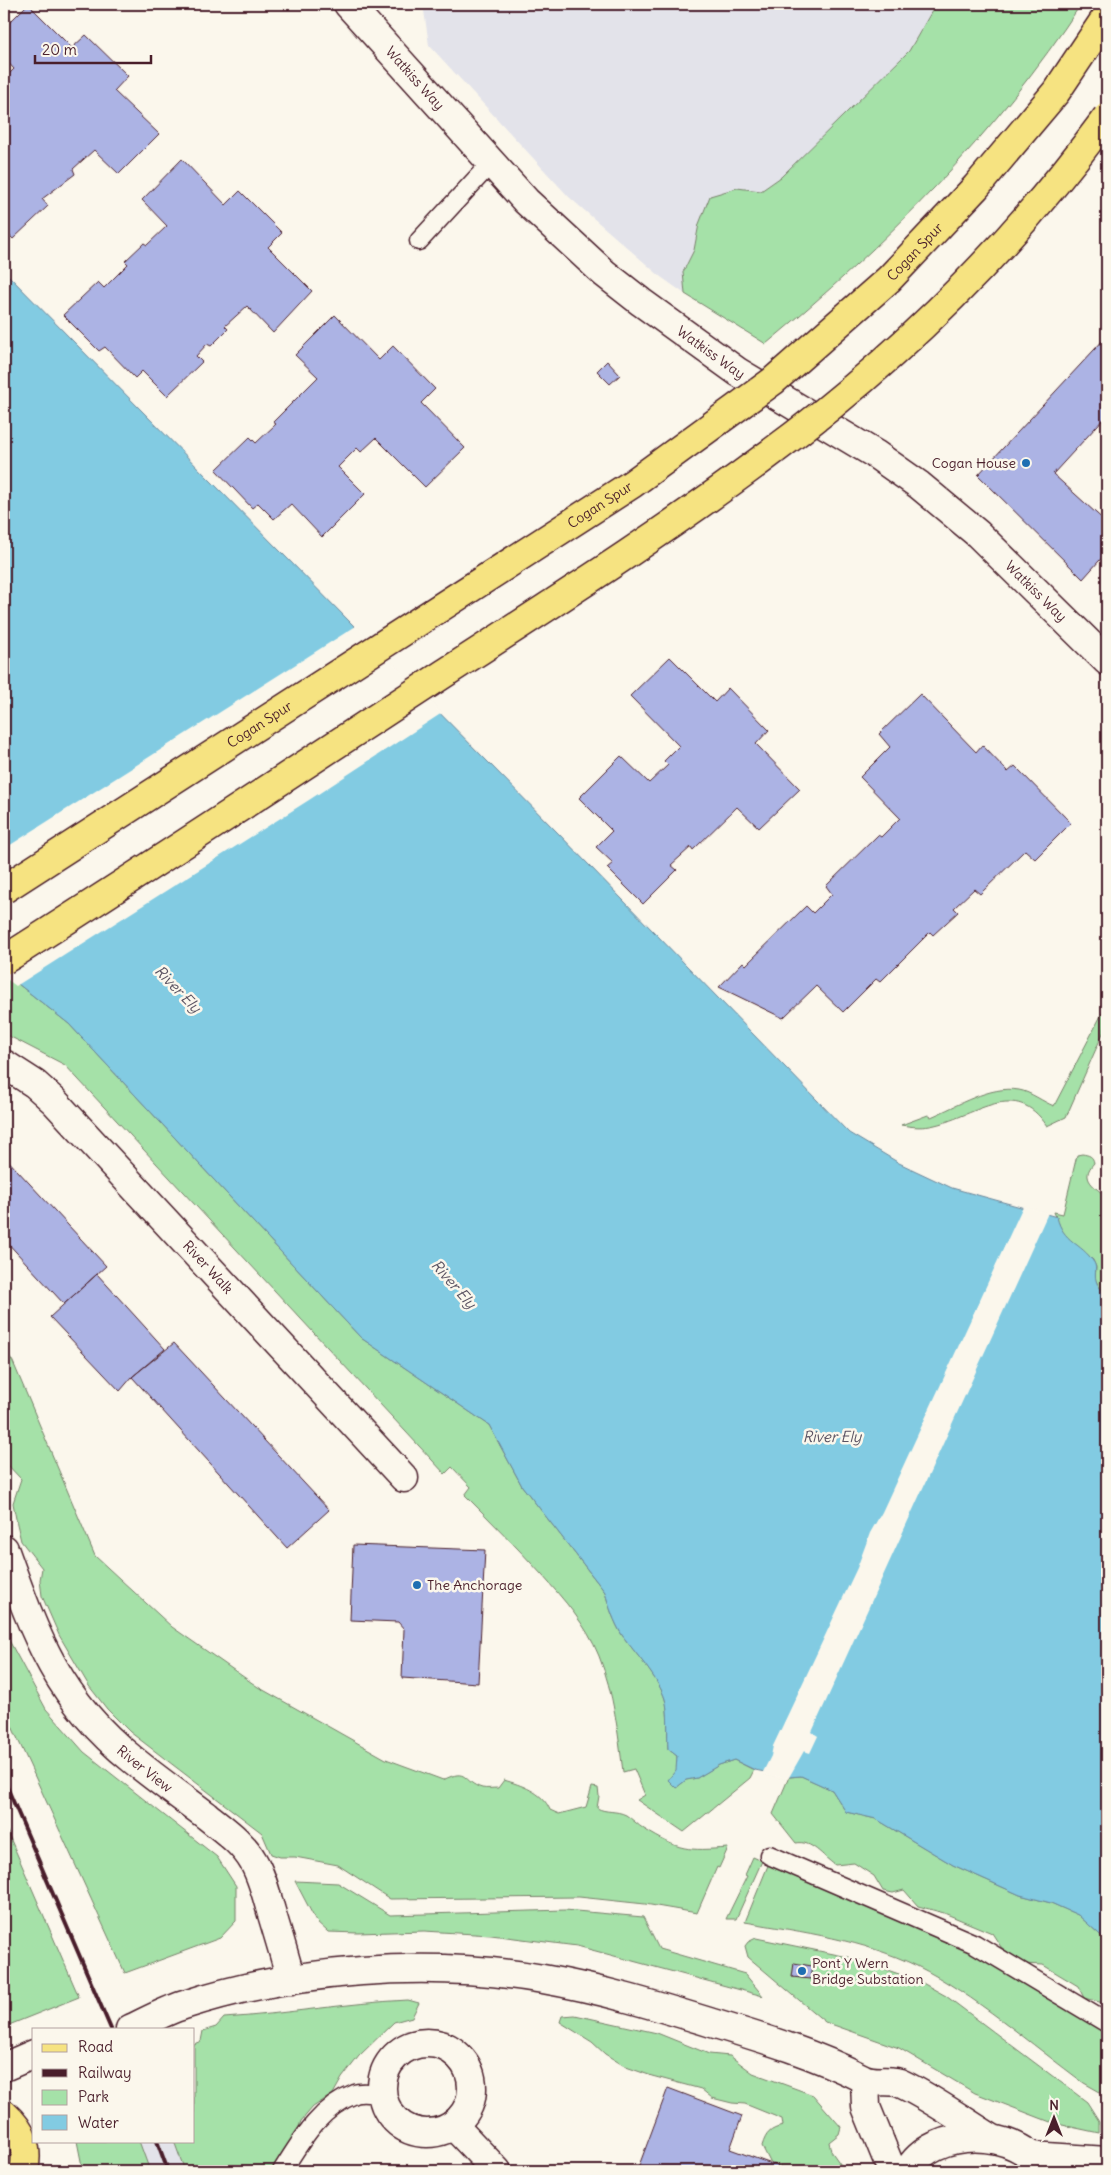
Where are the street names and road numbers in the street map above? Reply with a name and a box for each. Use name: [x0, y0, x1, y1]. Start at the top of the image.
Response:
street label: Watkiss Way: [382, 43, 448, 114]
street label: Cogan Spur: [883, 218, 947, 285]
street label: Watkiss Way: [674, 322, 748, 383]
street label: Cogan Spur: [564, 477, 636, 532]
street label: Watkiss Way: [1001, 557, 1071, 626]
street label: Cogan Spur: [224, 696, 296, 752]
street label: River Walk: [179, 1237, 237, 1297]
street label: River View: [113, 1741, 176, 1796]

